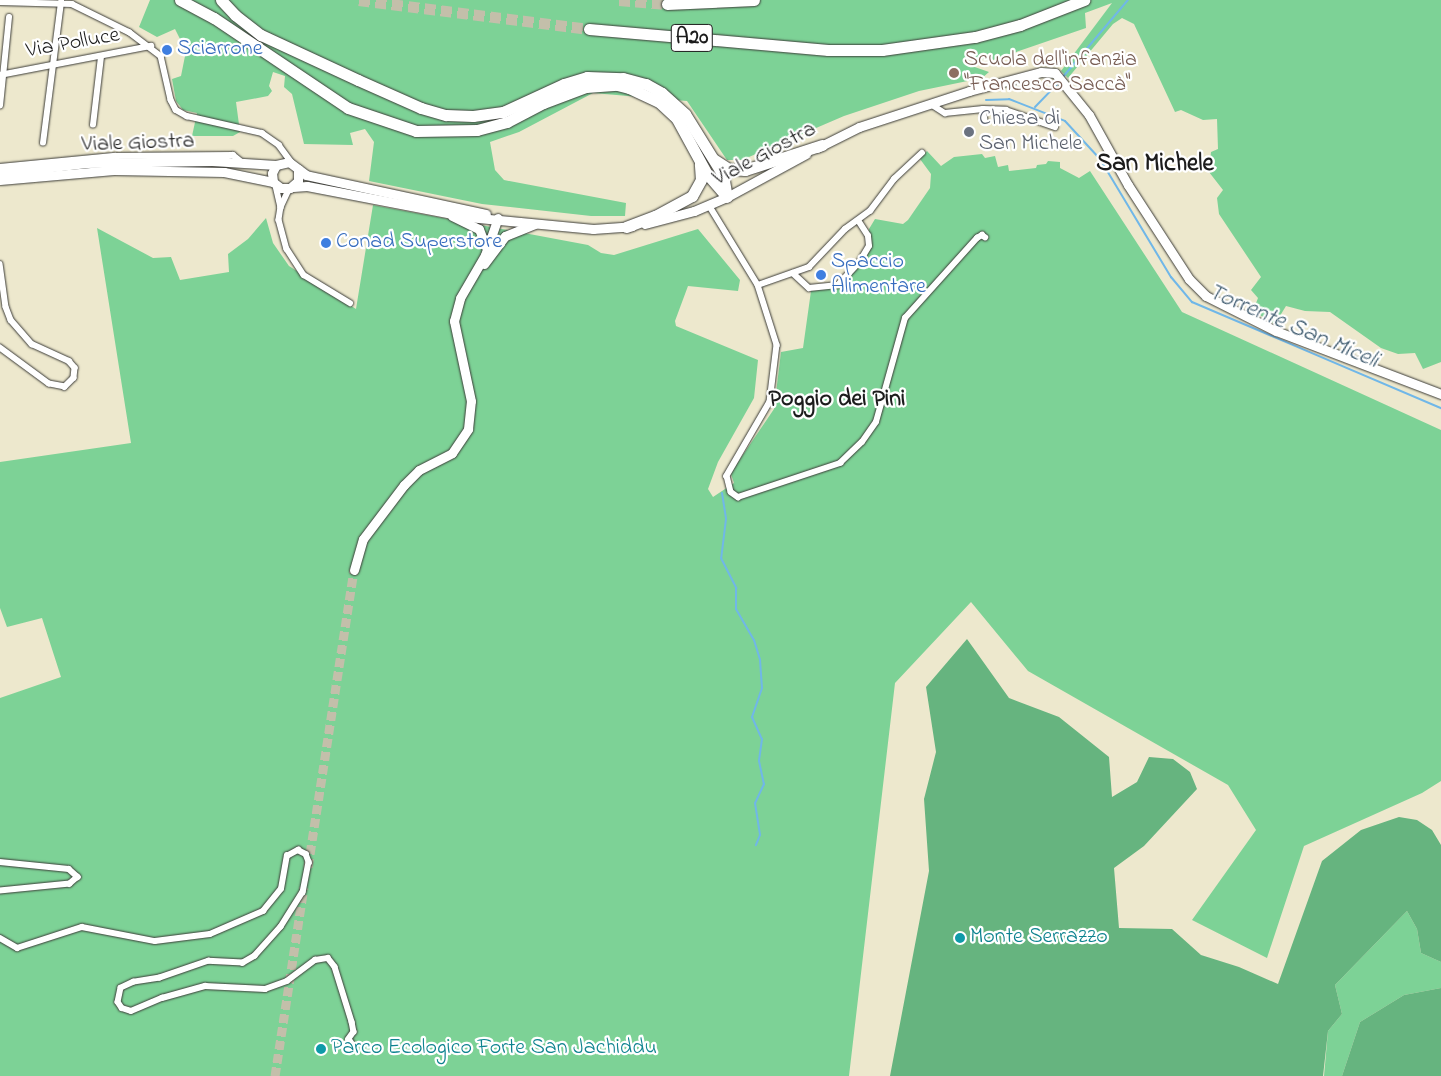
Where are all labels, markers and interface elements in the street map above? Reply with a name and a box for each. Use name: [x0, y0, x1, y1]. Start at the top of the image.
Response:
road number: A20: [671, 19, 713, 56]
street label: Via Polluce: [24, 23, 122, 65]
place label: Sciarrone: [177, 37, 263, 63]
marker: Sciarrone: [161, 44, 173, 56]
place label: Scuola dell'infanzia "Francesco Saccà": [964, 47, 1137, 98]
marker: Scuola dell'infanzia "Francesco Saccà": [948, 67, 960, 79]
place label: Chiesa di San Michele: [979, 106, 1082, 158]
street label: Viale Giostra: [709, 117, 821, 193]
marker: Chiesa di San Michele: [963, 126, 975, 138]
street label: Viale Giostra: [81, 129, 195, 159]
district label: San Michele: [1096, 149, 1214, 179]
place label: Conad Superstore: [336, 230, 502, 256]
marker: Conad Superstore: [320, 237, 332, 249]
place label: Spaccio Alimentare: [831, 249, 926, 300]
marker: Spaccio Alimentare: [815, 269, 827, 281]
water label: Torrente San Miceli: [1203, 278, 1383, 376]
district label: Poggio dei Pini: [769, 386, 905, 414]
place label: Monte Serrazzo: [970, 925, 1108, 951]
marker: Monte Serrazzo: [954, 932, 966, 944]
place label: Parco Ecologico Forte San Jachiddu: [331, 1036, 657, 1062]
marker: Parco Ecologico Forte San Jachiddu: [315, 1043, 327, 1055]

